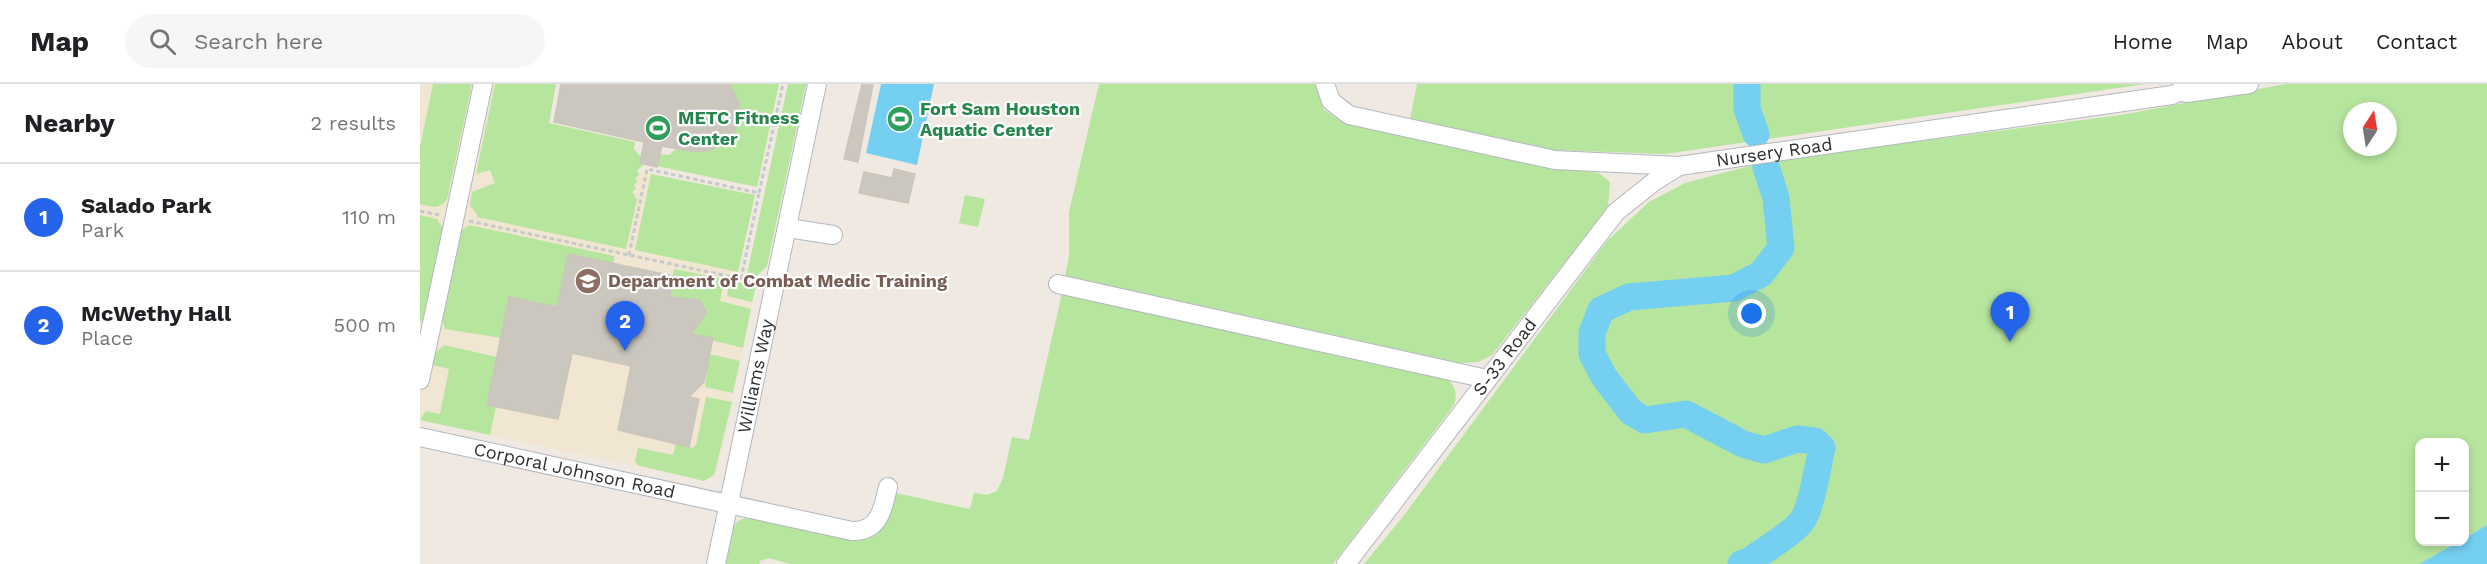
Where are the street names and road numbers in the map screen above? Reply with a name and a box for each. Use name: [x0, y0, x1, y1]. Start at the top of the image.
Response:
street label: Nursery Road: [1715, 133, 1834, 171]
street label: S-33 Road: [1468, 314, 1541, 399]
street label: Williams Way: [733, 316, 777, 435]
street label: Corporal Johnson Road: [472, 438, 677, 502]

